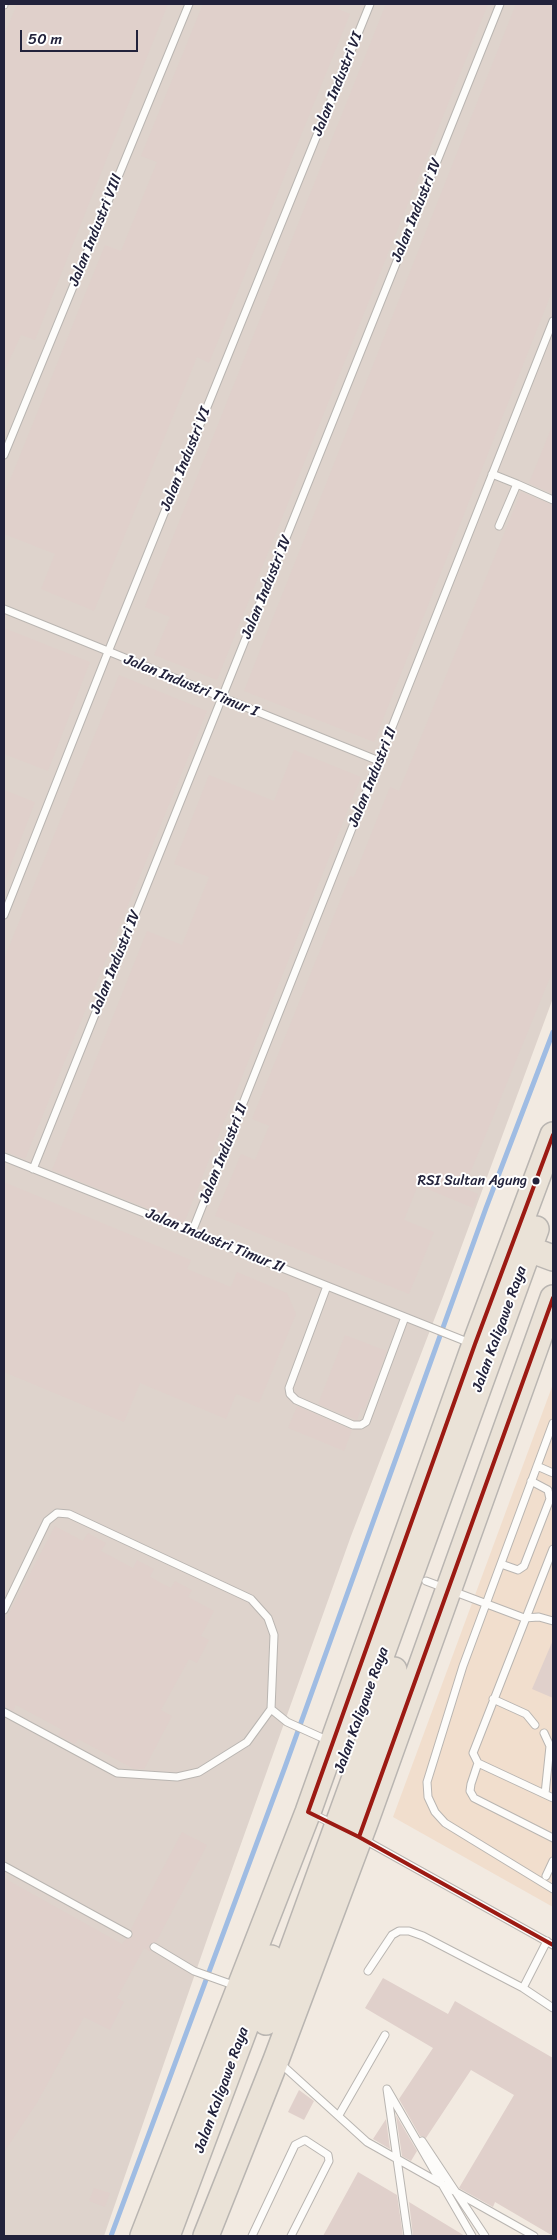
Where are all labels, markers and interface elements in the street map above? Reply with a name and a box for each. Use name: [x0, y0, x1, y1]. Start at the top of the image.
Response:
scale bar: [22, 20, 140, 52]
text: 50 m: [28, 26, 62, 52]
street label: Jalan Industri VI: [309, 30, 367, 138]
street label: Jalan Industri IV: [388, 156, 446, 264]
street label: Jalan Industri VIII: [65, 171, 127, 289]
street label: Jalan Industri VI: [157, 405, 215, 513]
street label: Jalan Industri IV: [238, 533, 296, 641]
street label: Jalan Industri Timur I: [121, 651, 261, 721]
street label: Jalan Industri II: [345, 725, 401, 829]
street label: Jalan Industri IV: [87, 908, 145, 1016]
street label: Jalan Industri II: [196, 1101, 252, 1205]
place label: RSI Sultan Agung: [417, 1173, 527, 1189]
marker: RSI Sultan Agung: [531, 1176, 541, 1186]
street label: Jalan Industri Timur II: [143, 1205, 287, 1277]
street label: Jalan Kaligawe Raya: [469, 1264, 531, 1394]
street label: Jalan Kaligawe Raya: [331, 1645, 393, 1775]
street label: Jalan Kaligawe Raya: [191, 2025, 253, 2155]

